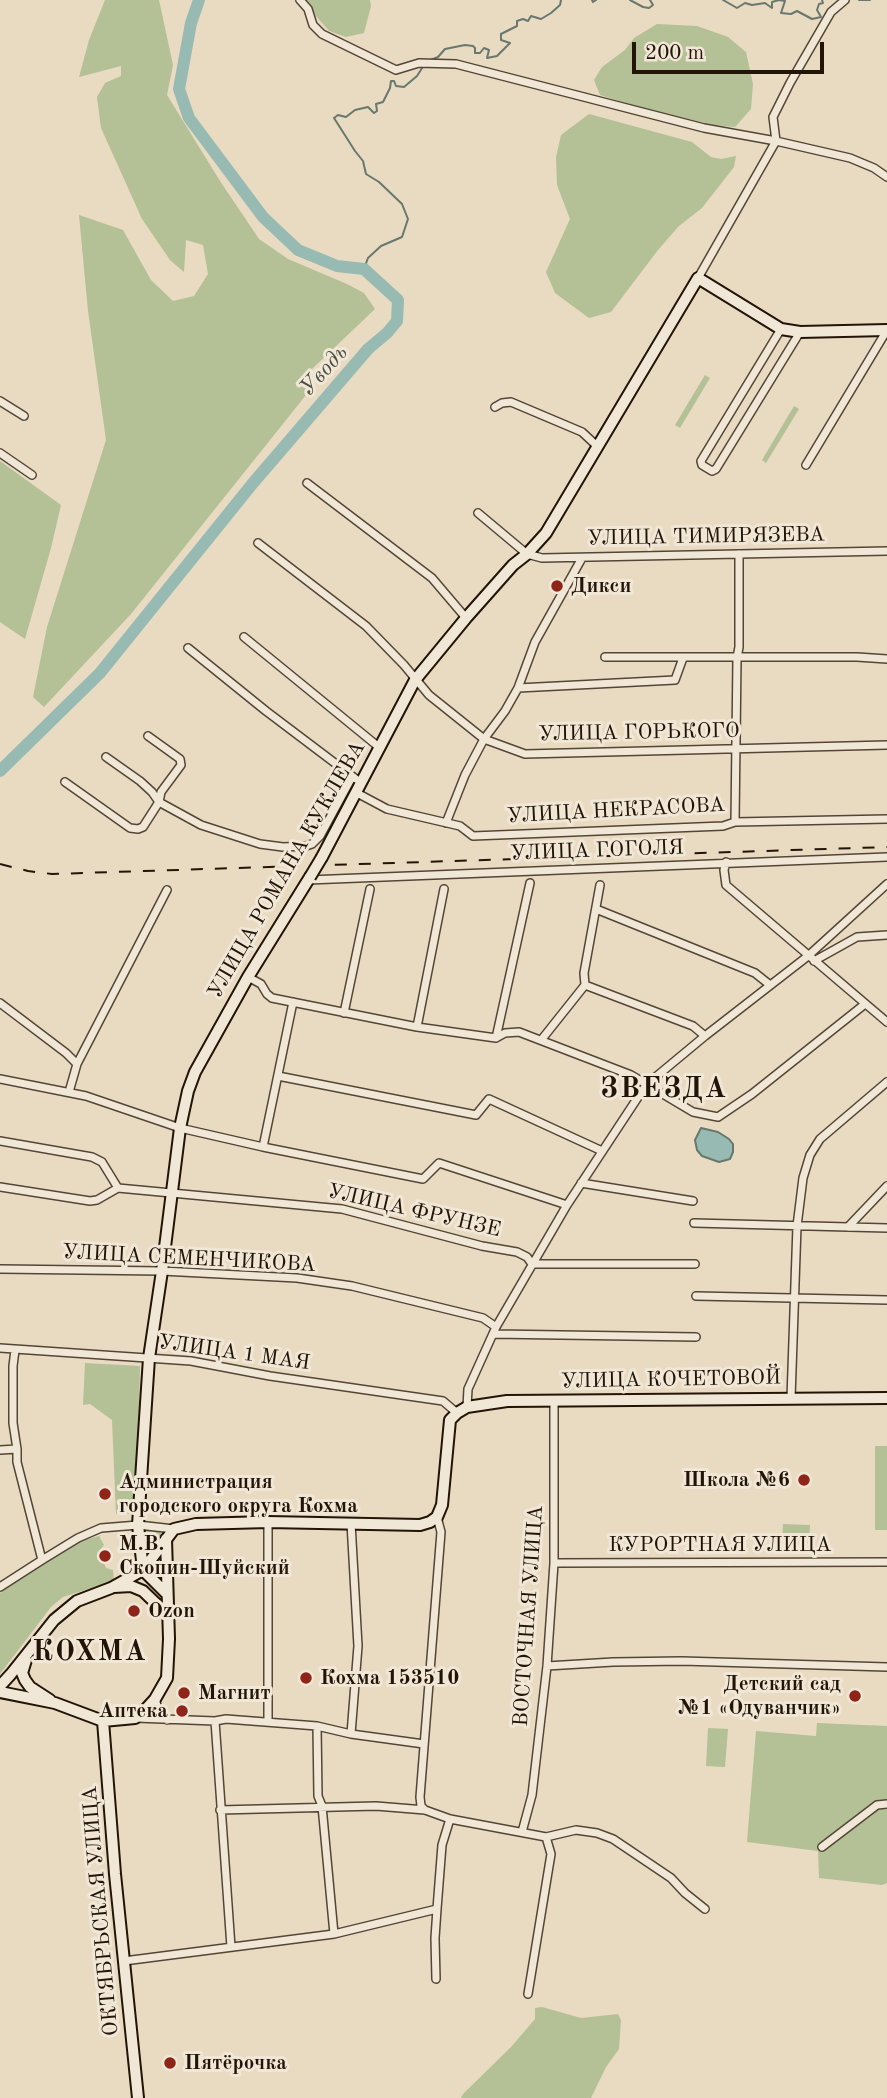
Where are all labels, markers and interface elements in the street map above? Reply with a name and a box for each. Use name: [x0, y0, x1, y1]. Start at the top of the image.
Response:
scale bar: [635, 28, 828, 72]
text: 200 m: [645, 43, 704, 64]
water label: Уводь: [294, 339, 354, 403]
street label: УЛИЦА ТИМИРЯЗЕВА: [587, 522, 825, 552]
place label: Дикси: [571, 573, 631, 599]
marker: Дикси: [549, 578, 565, 594]
street label: УЛИЦА ГОРЬКОГО: [538, 719, 740, 747]
street label: УЛИЦА РОМАНА КУКЛЕВА: [203, 737, 371, 1003]
street label: УЛИЦА НЕКРАСОВА: [506, 793, 726, 829]
street label: УЛИЦА ГОГОЛЯ: [510, 835, 684, 867]
district label: ЗВЕЗДА: [601, 1073, 727, 1107]
street label: УЛИЦА ФРУНЗЕ: [325, 1179, 503, 1243]
street label: УЛИЦА СЕМЕНЧИКОВА: [62, 1240, 316, 1278]
street label: УЛИЦА 1 МАЯ: [156, 1330, 312, 1376]
street label: УЛИЦА КОЧЕТОВОЙ: [561, 1365, 781, 1395]
place label: Школа №6: [683, 1467, 790, 1493]
place label: Администрация городского округа Кохма: [119, 1469, 358, 1519]
marker: Школа №6: [796, 1472, 812, 1488]
marker: Администрация городского округа Кохма: [97, 1486, 113, 1502]
street label: ВОСТОЧНАЯ УЛИЦА: [509, 1504, 549, 1728]
place label: М.В. Скопин-Шуйский: [119, 1531, 290, 1581]
street label: КУРОРТНАЯ УЛИЦА: [608, 1532, 832, 1558]
marker: М.В. Скопин-Шуйский: [97, 1548, 113, 1564]
place label: Ozon: [148, 1598, 195, 1624]
marker: Ozon: [126, 1603, 142, 1619]
district label: КОХМА: [33, 1636, 147, 1670]
place label: Кохма 153510: [320, 1665, 459, 1691]
marker: Кохма 153510: [298, 1670, 314, 1686]
place label: Детский сад №1 «Одуванчик»: [678, 1671, 841, 1721]
place label: Магнит: [198, 1680, 271, 1706]
marker: Магнит: [176, 1685, 192, 1701]
marker: Детский сад №1 «Одуванчик»: [847, 1688, 863, 1704]
place label: Аптека: [98, 1698, 168, 1724]
marker: Аптека: [174, 1703, 190, 1719]
street label: ОКТЯБРЬСКАЯ УЛИЦА: [78, 1785, 124, 2037]
place label: Пятёрочка: [184, 2050, 287, 2076]
marker: Пятёрочка: [162, 2055, 178, 2071]

